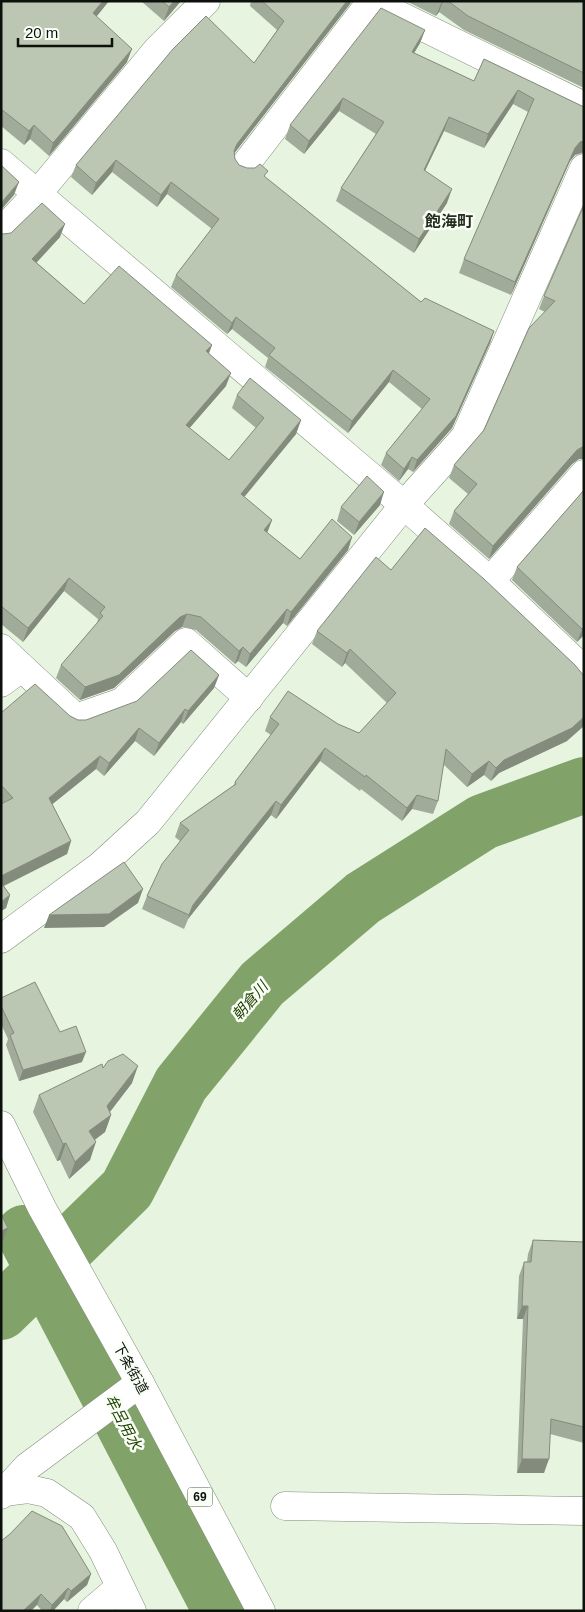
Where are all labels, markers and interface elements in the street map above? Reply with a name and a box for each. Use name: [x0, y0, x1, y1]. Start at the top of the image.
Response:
scale bar: [18, 15, 111, 47]
text: 20 m: [25, 24, 58, 41]
district label: 飽海町: [425, 213, 473, 230]
water label: 朝倉川: [228, 977, 272, 1023]
street label: 下条街道: [110, 1340, 152, 1396]
water label: 牟呂用水: [102, 1391, 146, 1454]
road number: 69: [188, 1488, 212, 1506]

